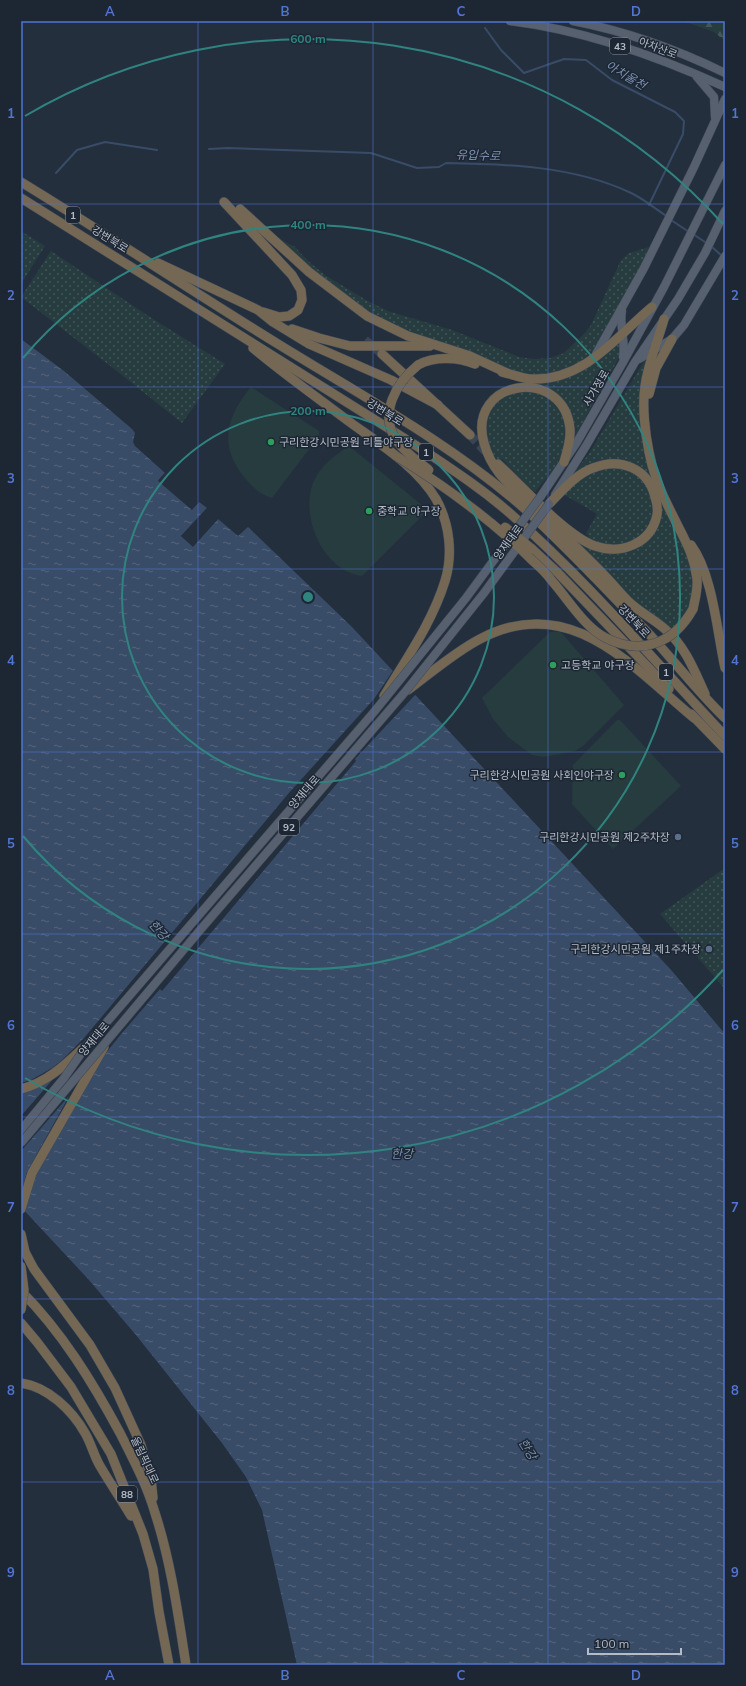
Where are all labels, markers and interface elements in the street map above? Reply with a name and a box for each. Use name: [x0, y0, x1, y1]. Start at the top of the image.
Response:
text: A: [105, 3, 115, 19]
text: B: [281, 3, 290, 19]
text: C: [457, 3, 466, 19]
text: D: [631, 3, 641, 19]
text: 600 m: [290, 31, 326, 46]
street label: 아차산로: [637, 34, 679, 62]
road number: 43: [610, 38, 630, 54]
water label: 아치울천: [603, 57, 650, 94]
text: 1: [7, 105, 15, 121]
text: 1: [731, 105, 739, 121]
water label: 유입수로: [456, 147, 501, 163]
road number: 1: [66, 207, 80, 223]
text: 400 m: [290, 217, 326, 232]
street label: 강변북로: [89, 222, 131, 256]
text: 2: [7, 287, 15, 303]
text: 2: [731, 287, 739, 303]
street label: 사가정로: [580, 367, 612, 409]
street label: 강변북로: [364, 395, 406, 429]
text: 200 m: [290, 403, 326, 418]
place label: 구리한강시민공원 리틀야구장: [279, 435, 413, 449]
marker: 구리한강시민공원 리틀야구장: [266, 437, 276, 447]
road number: 1: [419, 444, 433, 460]
text: 3: [7, 470, 15, 486]
text: 3: [731, 470, 739, 486]
place label: 중학교 야구장: [377, 504, 441, 518]
marker: 중학교 야구장: [364, 506, 374, 516]
street label: 양재대로: [490, 522, 526, 562]
centre of rings: [301, 590, 315, 604]
street label: 강변북로: [615, 601, 653, 641]
text: 4: [7, 652, 15, 668]
text: 4: [731, 652, 739, 668]
place label: 고등학교 야구장: [561, 658, 635, 672]
marker: 고등학교 야구장: [548, 660, 558, 670]
road number: 1: [659, 664, 673, 680]
place label: 구리한강시민공원 사회인야구장: [469, 768, 614, 782]
marker: 구리한강시민공원 사회인야구장: [617, 770, 627, 780]
street label: 양재대로: [285, 772, 323, 812]
road number: 92: [279, 819, 299, 835]
place label: 구리한강시민공원 제2주차장: [539, 830, 670, 844]
marker: 구리한강시민공원 제2주차장: [673, 832, 683, 842]
text: 5: [7, 835, 15, 851]
text: 5: [731, 835, 739, 851]
water label: 한강: [146, 917, 173, 945]
place label: 구리한강시민공원 제1주차장: [570, 942, 701, 956]
marker: 구리한강시민공원 제1주차장: [704, 944, 714, 954]
text: 6: [7, 1017, 15, 1033]
text: 6: [731, 1017, 739, 1033]
street label: 양재대로: [76, 1019, 112, 1059]
water label: 한강: [391, 1146, 415, 1161]
text: 7: [7, 1199, 15, 1215]
text: 7: [731, 1199, 739, 1215]
text: 8: [7, 1382, 15, 1398]
text: 8: [731, 1382, 739, 1398]
street label: 올림픽대로: [128, 1434, 162, 1486]
water label: 한강: [516, 1436, 541, 1464]
road number: 88: [117, 1486, 137, 1502]
text: 9: [7, 1564, 15, 1580]
text: 9: [731, 1564, 739, 1580]
scale bar: [588, 1630, 681, 1656]
text: 100 m: [594, 1636, 629, 1651]
text: A: [105, 1667, 115, 1683]
text: B: [281, 1667, 290, 1683]
text: C: [457, 1667, 466, 1683]
text: D: [631, 1667, 641, 1683]

